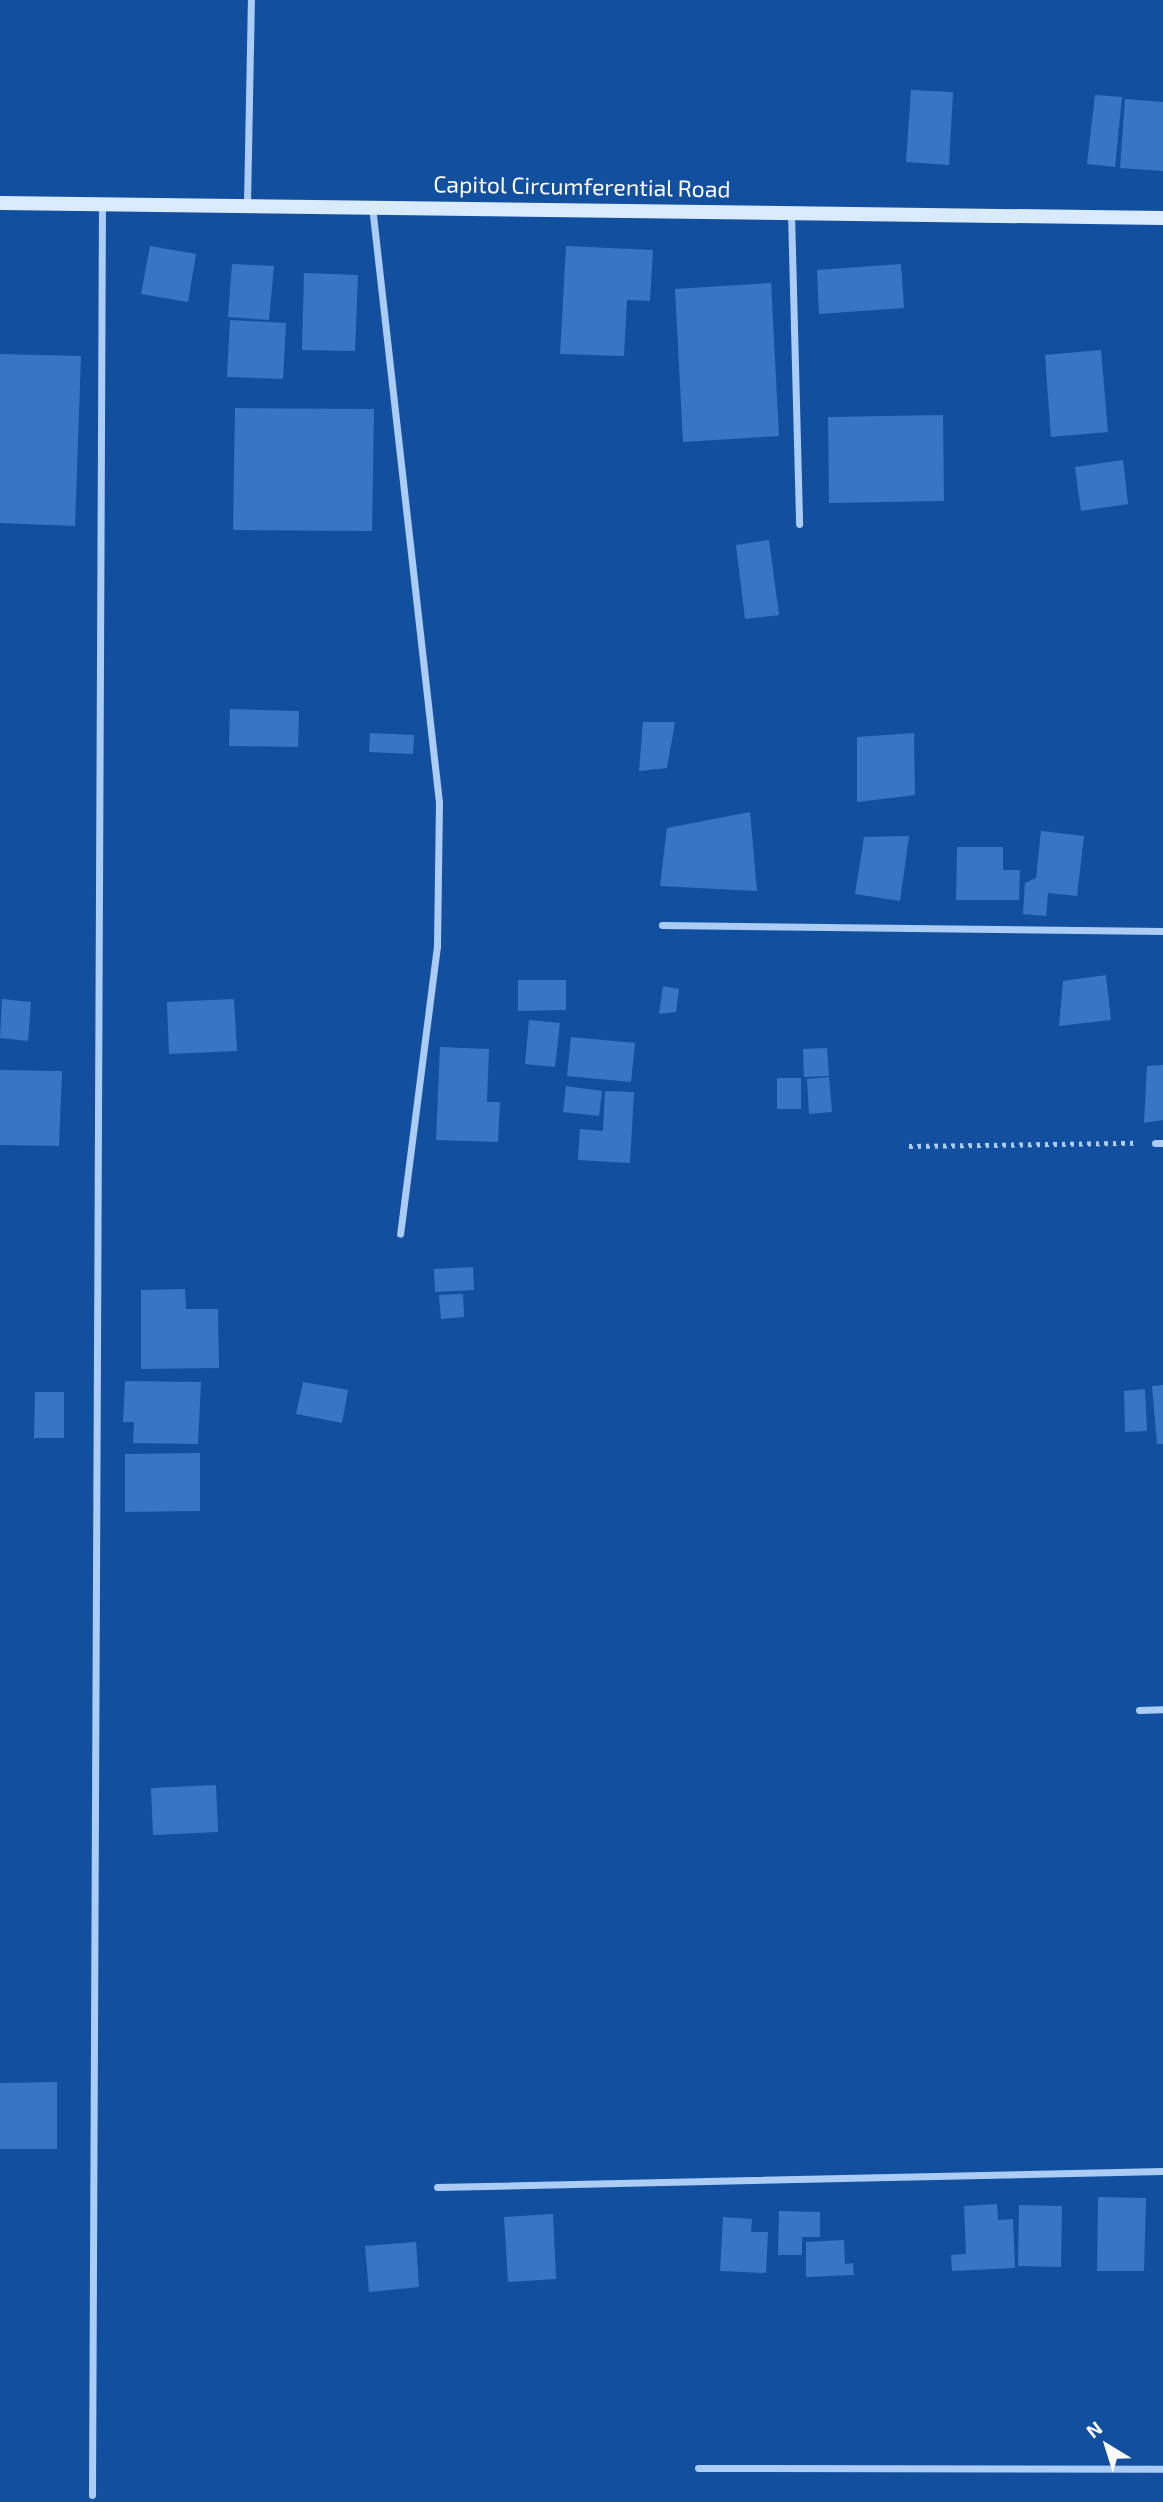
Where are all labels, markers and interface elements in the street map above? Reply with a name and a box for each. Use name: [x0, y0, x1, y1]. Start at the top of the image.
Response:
street label: Capitol Circumferential Road: [433, 170, 731, 202]
north arrow: [1072, 2411, 1142, 2481]
text: N: [1081, 2416, 1106, 2442]

